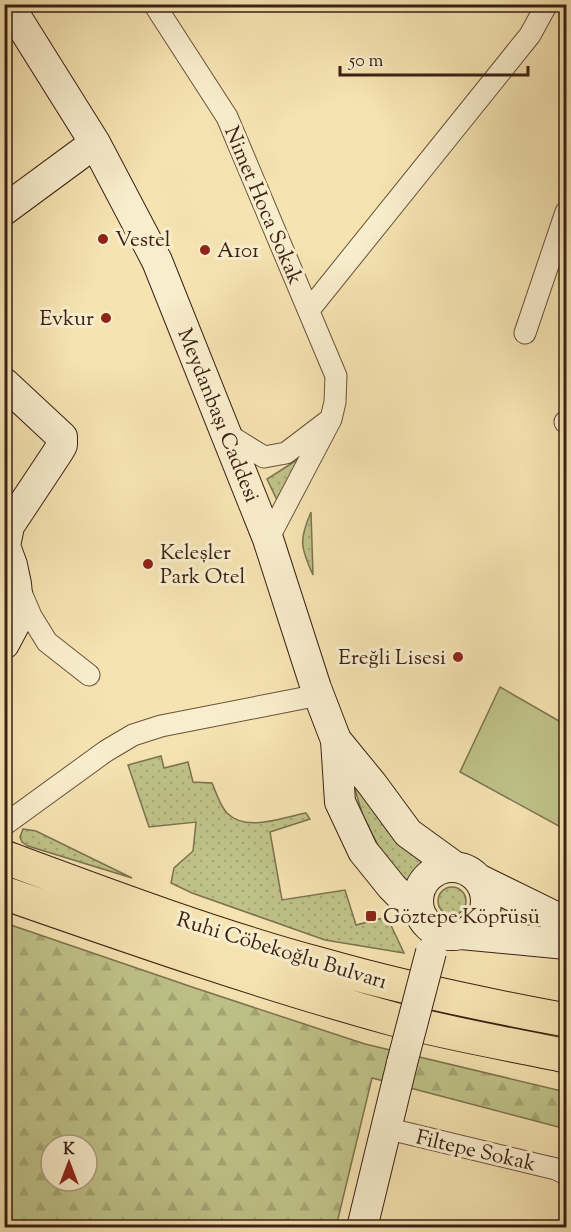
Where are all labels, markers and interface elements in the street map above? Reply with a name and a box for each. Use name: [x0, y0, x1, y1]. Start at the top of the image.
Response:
scale bar: [340, 39, 528, 77]
text: 50 m: [348, 49, 384, 75]
street label: Nimet Hoca Sokak: [215, 122, 309, 290]
place label: Vestel: [115, 226, 171, 256]
marker: Vestel: [96, 232, 110, 246]
place label: A101: [217, 237, 259, 267]
marker: A101: [198, 243, 212, 257]
place label: Evkur: [39, 305, 94, 335]
marker: Evkur: [99, 311, 113, 325]
street label: Meydanbaşı Caddesi: [169, 324, 266, 507]
place label: Keleşler Park Otel: [160, 539, 245, 593]
marker: Keleşler Park Otel: [141, 557, 155, 571]
place label: Ereğli Lisesi: [338, 644, 446, 674]
marker: Ereğli Lisesi: [451, 650, 465, 664]
place label: Göztepe Köprüsü: [383, 903, 540, 933]
street label: Ruhi Cöbekoğlu Bulvarı: [173, 906, 390, 998]
marker: Göztepe Köprüsü: [364, 909, 378, 923]
street label: Filtepe Sokak: [413, 1124, 539, 1180]
north arrow: [39, 1133, 99, 1193]
text: K: [63, 1139, 75, 1162]

